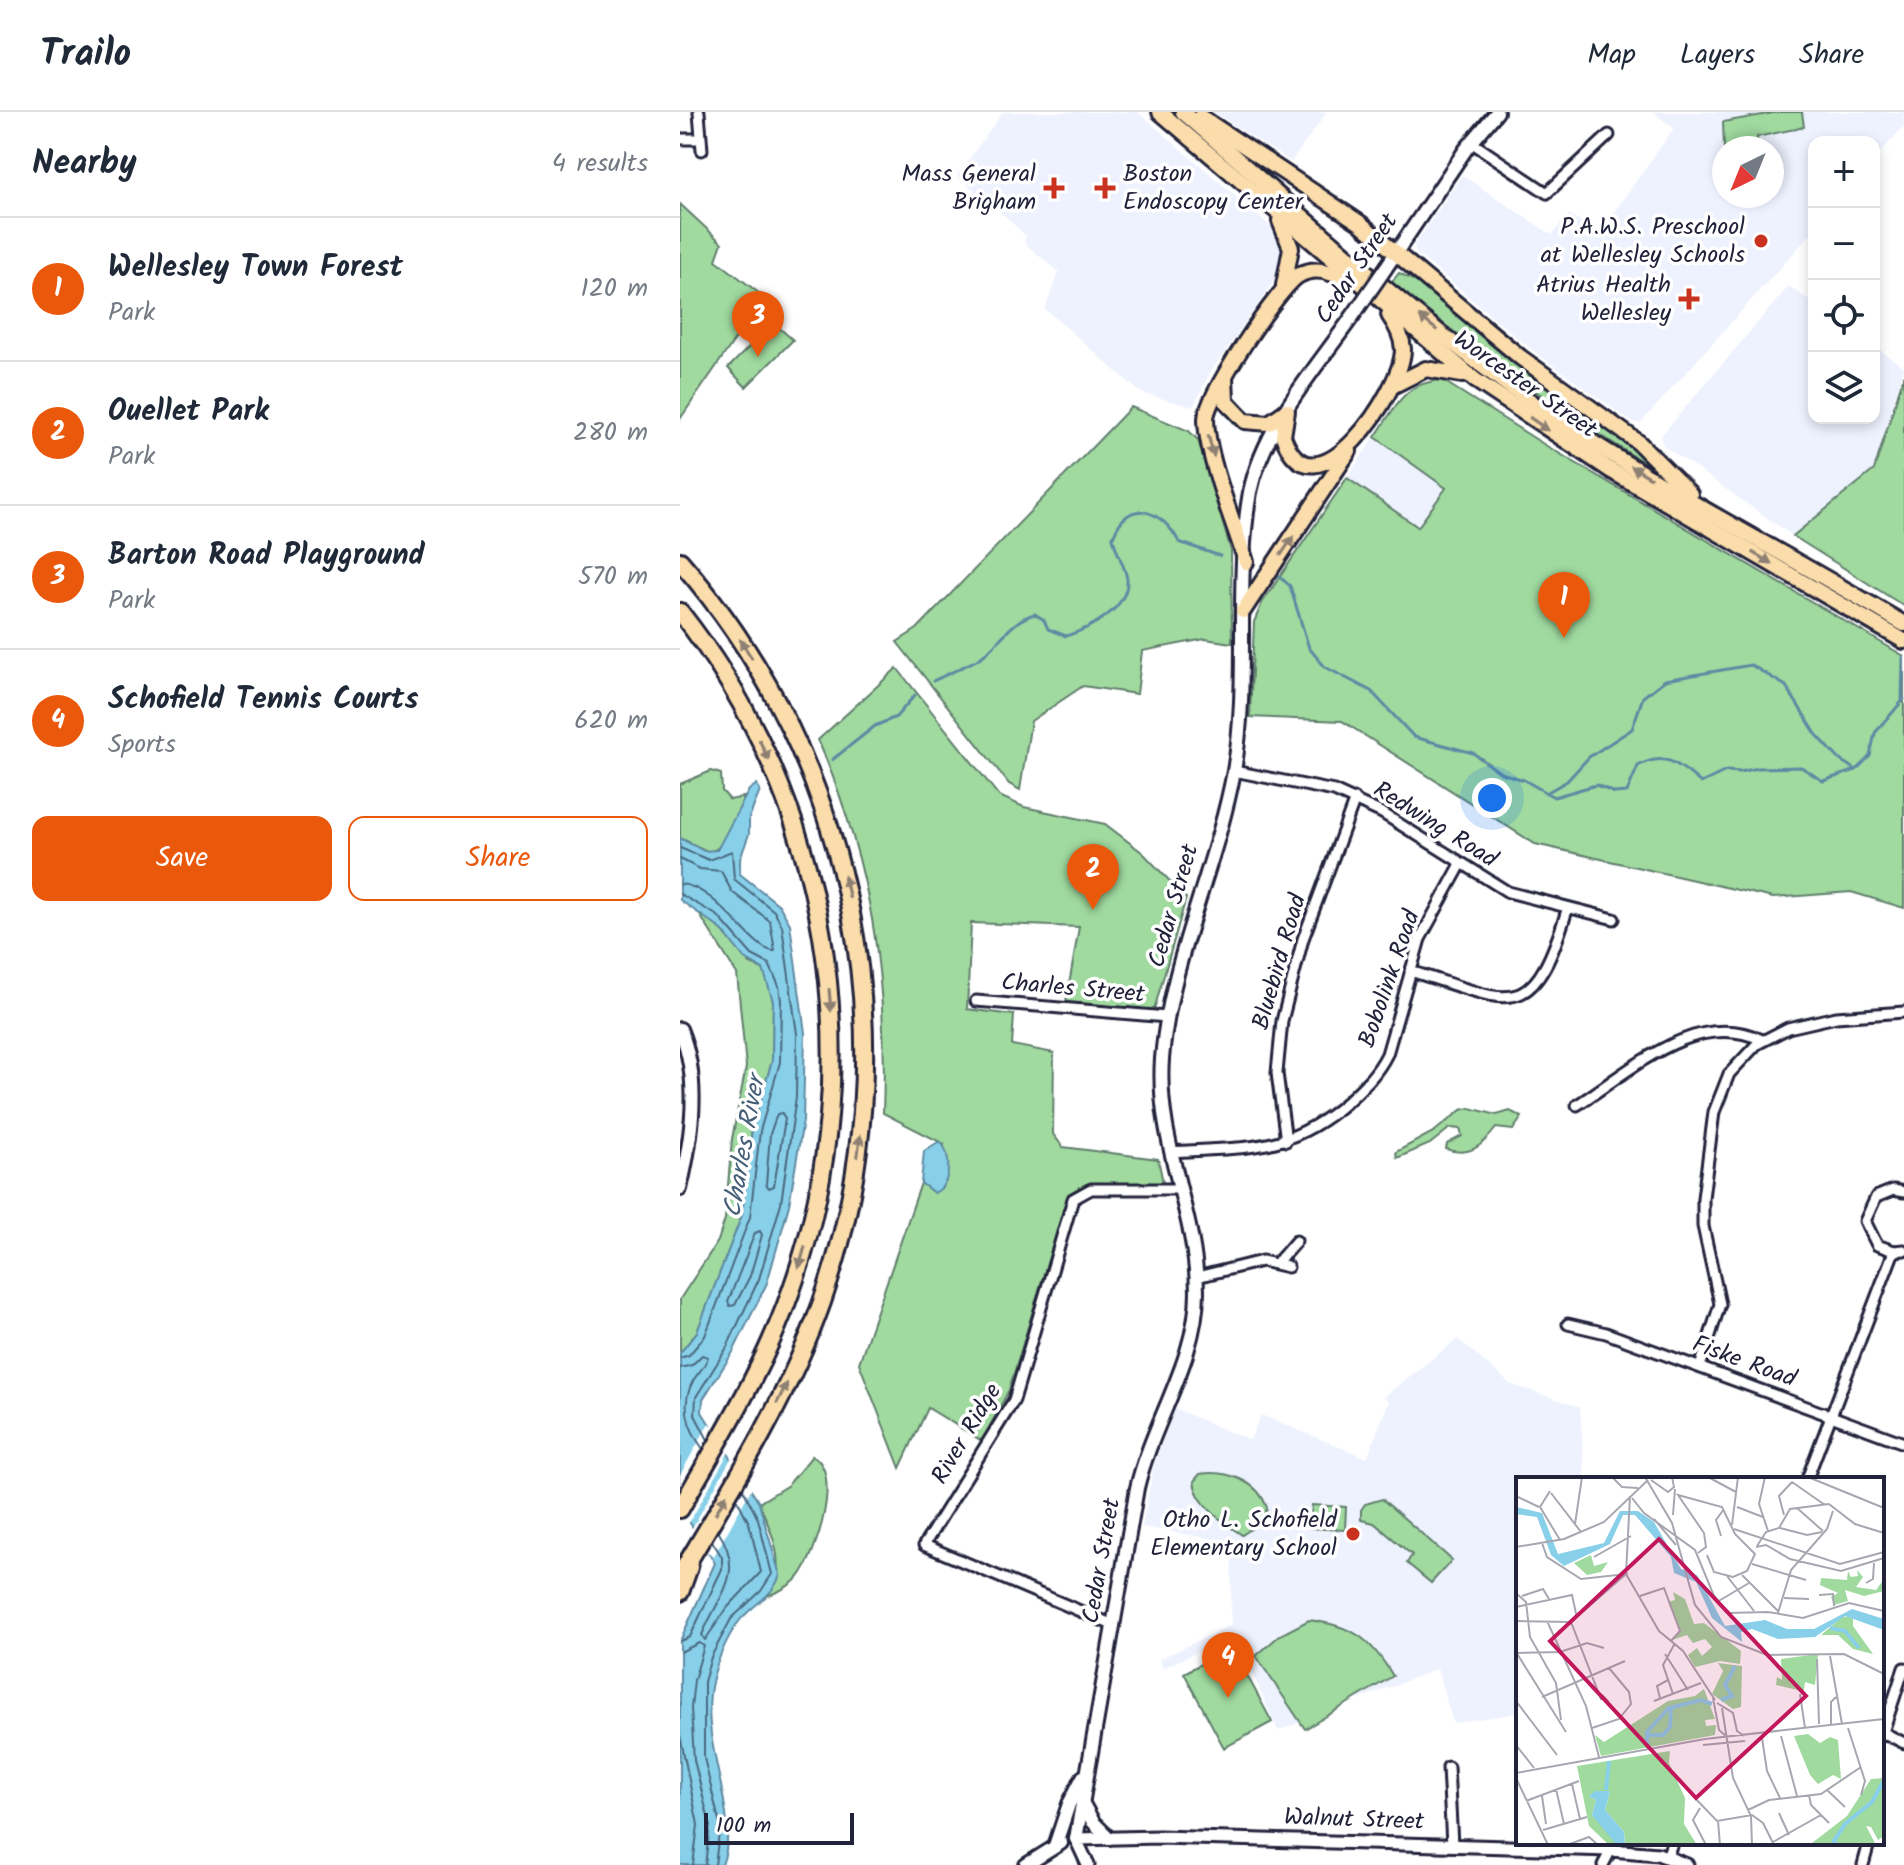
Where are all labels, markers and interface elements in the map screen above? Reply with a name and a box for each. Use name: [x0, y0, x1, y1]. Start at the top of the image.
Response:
text: Trailo: [40, 25, 131, 85]
text: Map: [1587, 33, 1636, 78]
text: Layers: [1680, 33, 1755, 78]
text: Share: [1799, 33, 1864, 78]
north arrow: [1712, 136, 1784, 208]
map controls: [1808, 136, 1880, 424]
button: +: [1808, 136, 1880, 208]
text: Nearby: [32, 137, 137, 191]
text: 4 results: [552, 143, 648, 185]
place label: Mass General Brigham: [902, 155, 1036, 222]
place label: Boston Endoscopy Center: [1123, 155, 1305, 222]
marker: Mass General Brigham: [1043, 177, 1065, 199]
marker: Boston Endoscopy Center: [1094, 177, 1116, 199]
street label: Cedar Street: [1305, 205, 1409, 332]
place label: P.A.W.S. Preschool at Wellesley Schools: [1541, 208, 1745, 275]
button: −: [1808, 208, 1880, 280]
marker: P.A.W.S. Preschool at Wellesley Schools: [1752, 232, 1770, 250]
text: Wellesley Town Forest: [108, 244, 403, 292]
place label: Atrius Health Wellesley: [1536, 266, 1672, 333]
text: 1: [54, 268, 62, 310]
text: 120 m: [581, 268, 648, 310]
button: locate: [1808, 280, 1880, 352]
marker: Atrius Health Wellesley: [1678, 288, 1700, 310]
pin: 3: [732, 291, 784, 357]
text: Park: [108, 292, 155, 334]
one-way arrow: [1418, 315, 1438, 332]
street label: Worcester Street: [1445, 321, 1605, 450]
button: layers: [1808, 352, 1880, 424]
text: Ouellet Park: [108, 388, 269, 436]
text: 2: [50, 412, 66, 454]
text: 280 m: [573, 412, 648, 454]
one-way arrow: [1528, 416, 1549, 431]
one-way arrow: [1206, 433, 1218, 458]
text: Park: [108, 436, 155, 478]
one-way arrow: [1630, 465, 1652, 479]
text: Barton Road Playground: [108, 532, 425, 580]
one-way arrow: [1279, 536, 1294, 557]
one-way arrow: [1751, 551, 1773, 565]
text: 3: [51, 556, 65, 598]
text: 570 m: [578, 556, 648, 598]
pin: 1: [1538, 572, 1590, 638]
text: Park: [108, 580, 155, 622]
one-way arrow: [739, 639, 754, 660]
text: Schofield Tennis Courts: [108, 676, 418, 724]
text: 4: [51, 700, 65, 742]
text: 620 m: [574, 700, 648, 742]
text: Sports: [108, 724, 176, 766]
one-way arrow: [757, 738, 771, 761]
street label: Redwing Road: [1365, 771, 1506, 879]
your location: [1472, 778, 1512, 818]
button: Save: [32, 816, 332, 901]
button: Share: [348, 816, 648, 901]
street label: Cedar Street: [1138, 839, 1210, 972]
pin: 2: [1067, 844, 1119, 910]
one-way arrow: [840, 875, 853, 900]
street label: Bluebird Road: [1242, 889, 1318, 1034]
street label: Bobolink Road: [1348, 904, 1432, 1053]
street label: Charles Street: [1000, 963, 1147, 1015]
one-way arrow: [824, 988, 837, 1013]
water label: Charles River: [712, 1068, 779, 1221]
one-way arrow: [852, 1133, 865, 1158]
one-way arrow: [795, 1245, 808, 1269]
street label: Fiske Road: [1686, 1325, 1803, 1399]
street label: River Ridge: [921, 1376, 1013, 1492]
one-way arrow: [775, 1381, 789, 1404]
inset map: [1516, 1477, 1884, 1845]
one-way arrow: [714, 1493, 728, 1515]
street label: Cedar Street: [1072, 1494, 1132, 1627]
place label: Otho L. Schofield Elementary School: [1150, 1501, 1338, 1568]
marker: Otho L. Schofield Elementary School: [1344, 1525, 1362, 1543]
pin: 4: [1202, 1632, 1254, 1698]
street label: Walnut Street: [1283, 1798, 1425, 1842]
scale bar: [704, 1809, 854, 1845]
text: 100 m: [716, 1809, 771, 1844]

